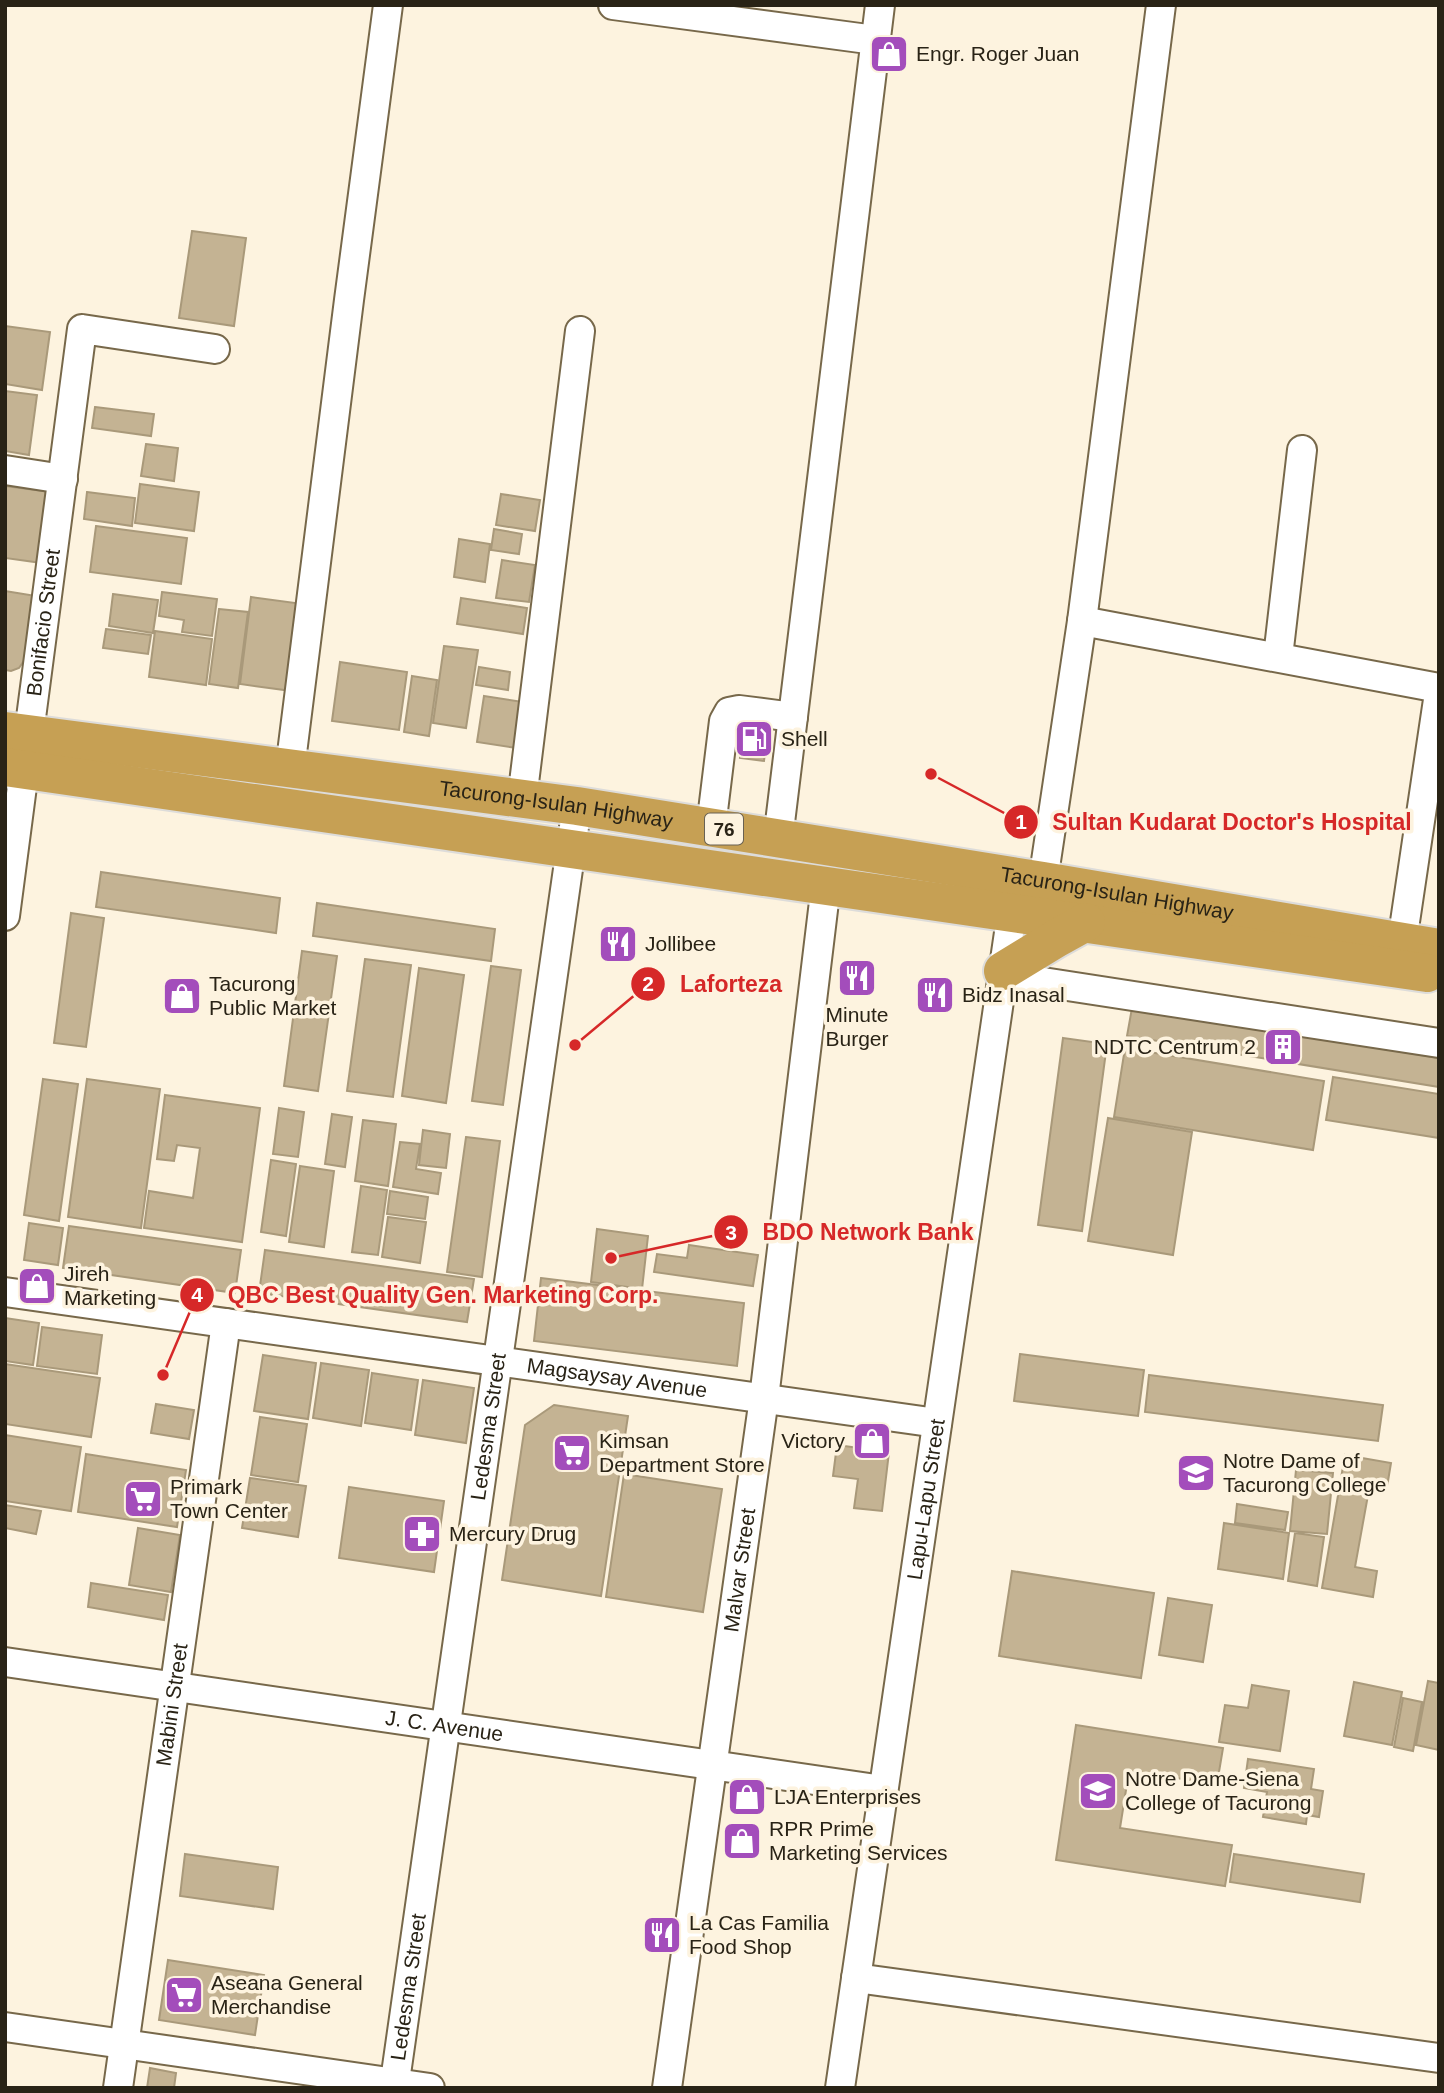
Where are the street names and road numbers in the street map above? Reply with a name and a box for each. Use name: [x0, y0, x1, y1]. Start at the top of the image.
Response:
street label: Bonifacio Street: [22, 547, 64, 698]
street label: Tacurong-Isulan Highway: [438, 776, 675, 832]
road number: 76: [705, 814, 743, 844]
street label: Tacurong-Isulan Highway: [999, 862, 1236, 924]
street label: Ledesma Street: [466, 1351, 510, 1502]
street label: Magsaysay Avenue: [525, 1353, 709, 1402]
street label: Lapu-Lapu Street: [902, 1417, 949, 1581]
street label: Malvar Street: [719, 1506, 759, 1633]
street label: Mabini Street: [152, 1642, 192, 1768]
street label: J. C. Avenue: [384, 1706, 505, 1746]
street label: Ledesma Street: [386, 1912, 430, 2062]

